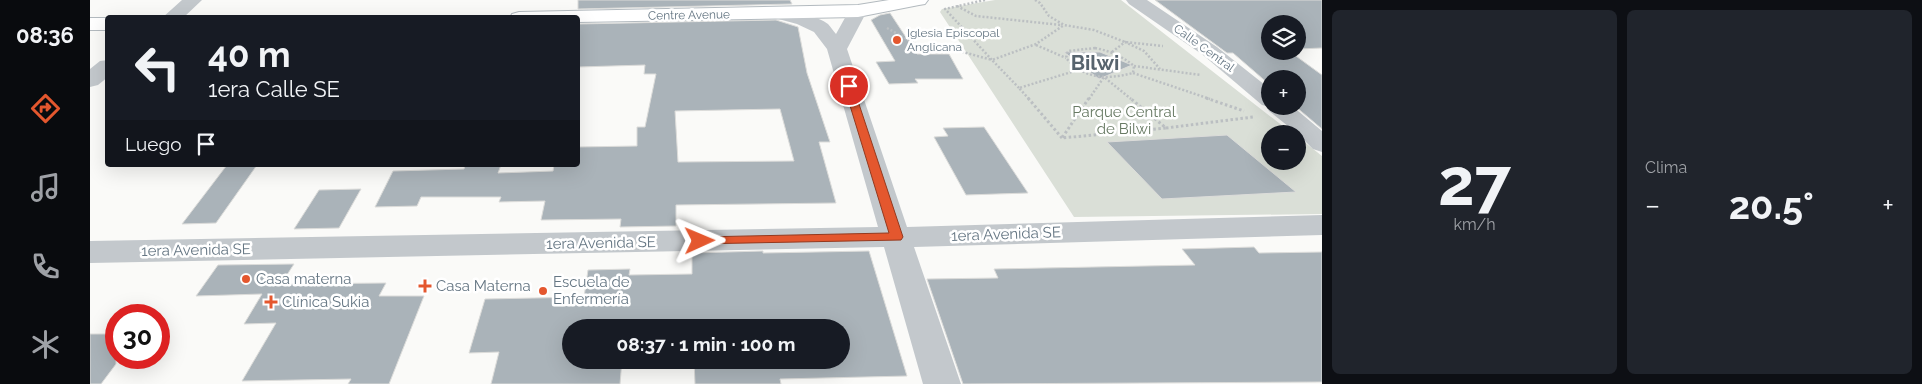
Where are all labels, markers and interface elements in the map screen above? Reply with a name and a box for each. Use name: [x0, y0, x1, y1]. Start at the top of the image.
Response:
street label: Centre Avenue: [648, 7, 730, 23]
map controls: [1261, 15, 1306, 170]
button: layers: [1261, 15, 1306, 60]
street label: Calle Central: [1171, 21, 1238, 75]
text: 08:36: [16, 22, 74, 48]
place label: Iglesia Episcopal Anglicana: [907, 26, 1000, 54]
text: 40 m: [208, 34, 290, 75]
marker: Iglesia Episcopal Anglicana: [891, 34, 903, 46]
icon: left: [125, 35, 190, 100]
district label: Bilwi: [1071, 50, 1119, 75]
pin: [828, 65, 870, 107]
button: +: [1261, 70, 1306, 115]
icon: arrive: [835, 72, 863, 100]
text: 1era Calle SE: [208, 76, 340, 102]
icon: directions: [28, 91, 63, 126]
park label: Parque Central de Bilwi: [1072, 103, 1177, 138]
button: −: [1261, 125, 1306, 170]
icon: arrive: [192, 130, 220, 158]
text: Luego: [125, 133, 182, 155]
text: 27: [1438, 144, 1511, 220]
text: Clima: [1645, 158, 1687, 177]
icon: music: [28, 170, 63, 205]
text: 20.5°: [1729, 183, 1814, 228]
text: −: [1645, 189, 1660, 222]
text: +: [1882, 189, 1894, 222]
position arrow: [673, 214, 725, 266]
text: km/h: [1453, 215, 1496, 234]
street label: 1era Avenida SE: [951, 223, 1061, 245]
street label: 1era Avenida SE: [546, 233, 656, 253]
street label: 1era Avenida SE: [141, 240, 251, 260]
icon: phone: [28, 249, 63, 284]
place label: Casa materna: [256, 270, 352, 288]
marker: Casa materna: [240, 273, 252, 285]
place label: Escuela de Enfermería: [553, 273, 630, 308]
place label: Casa Materna: [436, 277, 531, 295]
marker: Casa Materna: [418, 279, 432, 293]
marker: Escuela de Enfermería: [537, 285, 549, 297]
place label: Clínica Sukia: [282, 293, 369, 311]
marker: Clínica Sukia: [264, 295, 278, 309]
speed limit sign: 30: [105, 304, 170, 369]
icon: climate: [28, 327, 63, 362]
text: 08:37 · 1 min · 100 m: [617, 333, 795, 355]

